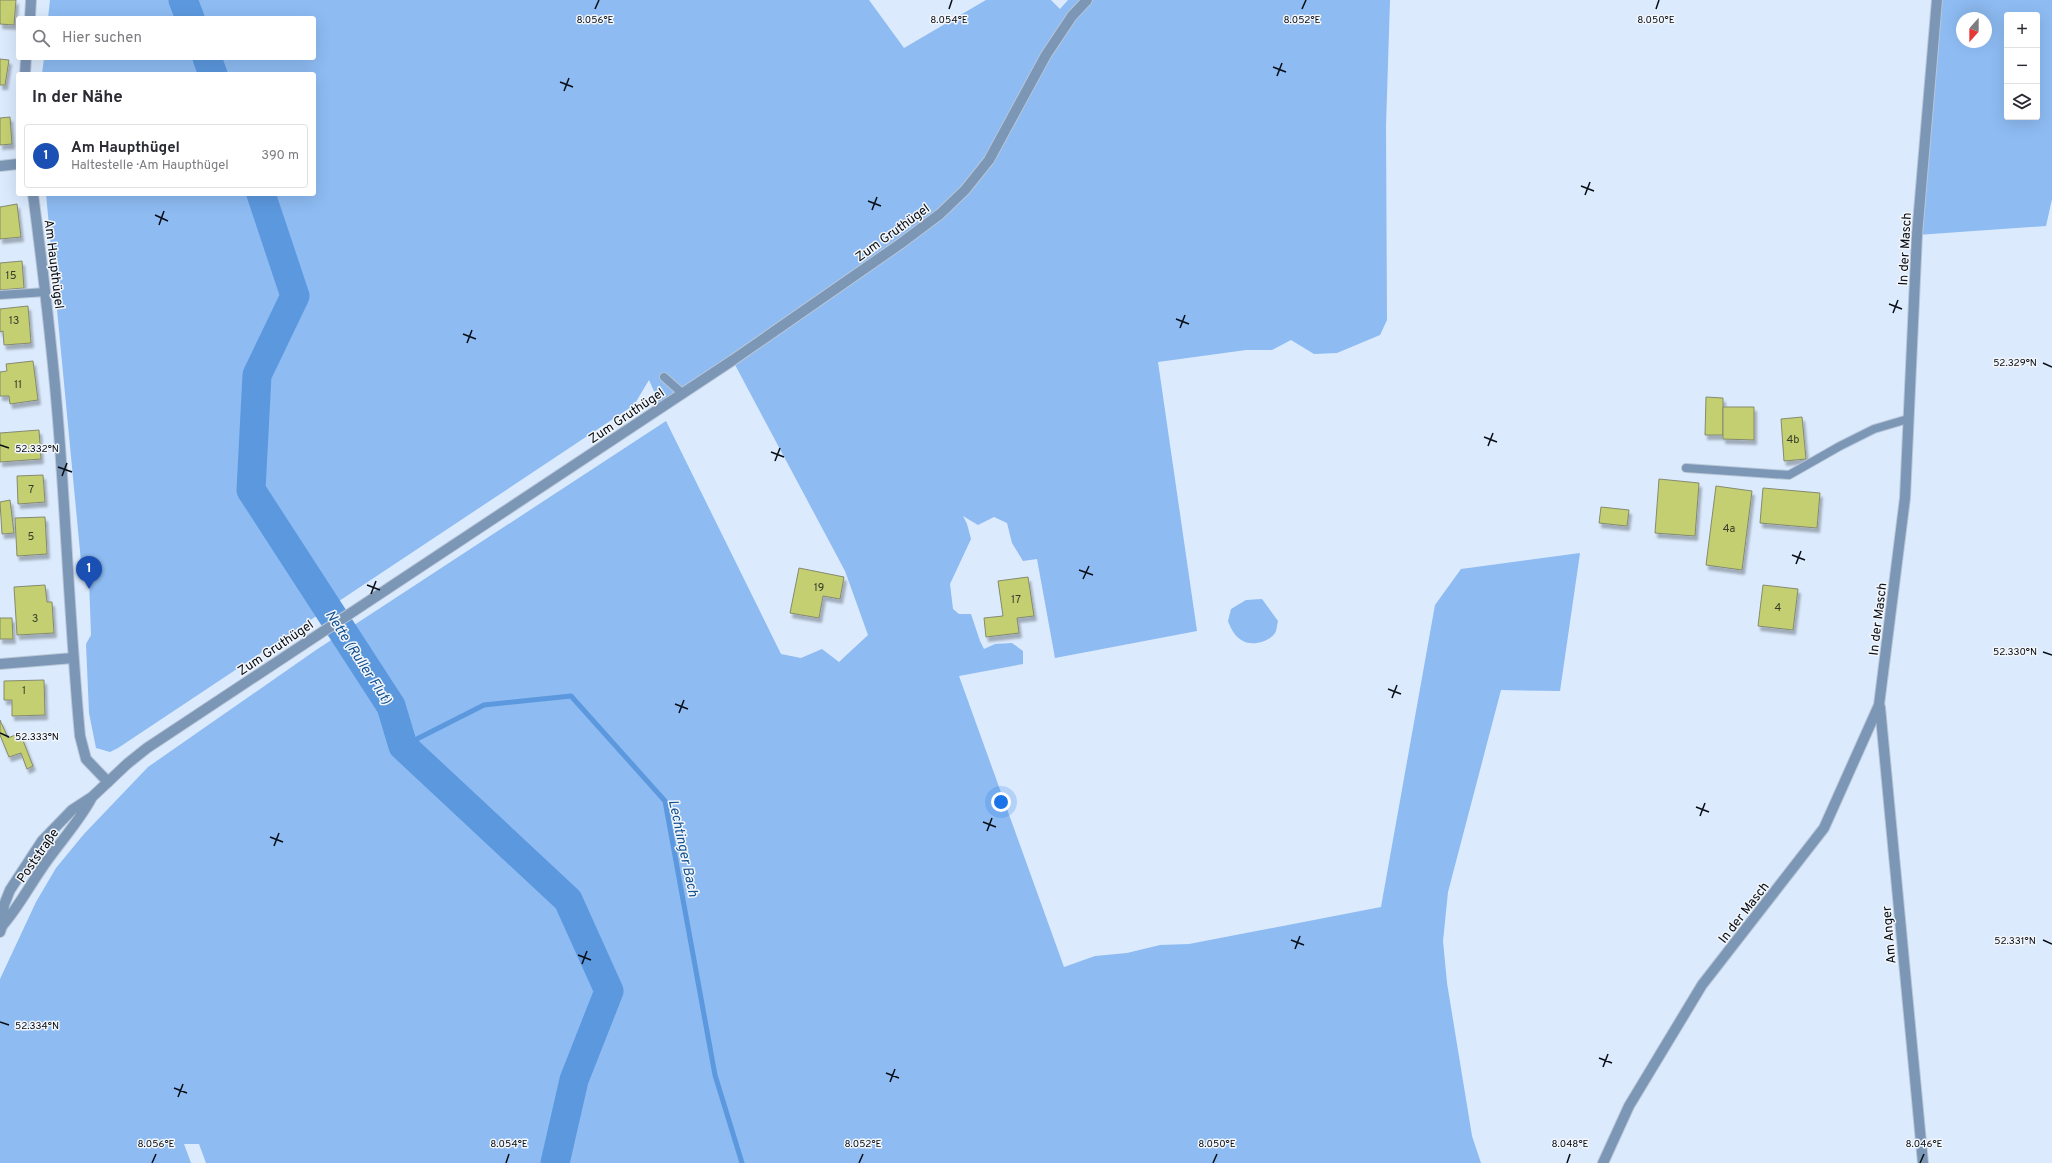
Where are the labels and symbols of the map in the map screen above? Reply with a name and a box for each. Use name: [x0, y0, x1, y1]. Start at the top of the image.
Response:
north arrow: [1956, 12, 1992, 48]
text: 8.056°E: [577, 14, 614, 27]
text: 8.054°E: [930, 14, 968, 27]
text: 8.052°E: [1283, 14, 1321, 27]
text: 8.050°E: [1637, 14, 1675, 27]
street label: Zum Gruthügel: [853, 201, 933, 266]
street label: In der Masch: [1896, 212, 1916, 286]
street label: Am Haupthügel: [40, 219, 66, 310]
house number: 15: [6, 269, 17, 283]
house number: 13: [9, 314, 19, 328]
text: 52.329°N: [1993, 357, 2037, 370]
house number: 11: [14, 378, 22, 392]
street label: Zum Gruthügel: [586, 385, 668, 448]
house number: 4b: [1786, 433, 1800, 447]
text: 52.332°N: [15, 443, 59, 456]
house number: 7: [28, 483, 34, 497]
house number: 4a: [1723, 522, 1736, 536]
house number: 5: [28, 530, 35, 544]
pin: 1: [76, 556, 102, 589]
house number: 19: [814, 581, 824, 595]
street label: In der Masch: [1867, 582, 1891, 657]
house number: 17: [1011, 593, 1021, 607]
house number: 4: [1775, 601, 1782, 615]
water label: Nette (Ruller Flut): [321, 608, 395, 708]
house number: 3: [32, 612, 38, 626]
street label: Zum Gruthügel: [235, 617, 317, 680]
text: 52.330°N: [1993, 646, 2037, 659]
house number: 1: [22, 684, 26, 698]
text: 52.333°N: [15, 731, 59, 744]
your location: [991, 792, 1011, 812]
water label: Lechtinger Bach: [664, 798, 701, 899]
street label: Poststraße: [14, 826, 63, 886]
street label: In der Masch: [1716, 879, 1773, 947]
street label: Am Anger: [1879, 905, 1900, 964]
text: 52.331°N: [1994, 935, 2036, 948]
text: 52.334°N: [15, 1020, 59, 1033]
text: 8.056°E: [138, 1138, 175, 1151]
text: 8.054°E: [490, 1138, 528, 1151]
text: 8.052°E: [844, 1138, 882, 1151]
text: 8.050°E: [1198, 1138, 1236, 1151]
text: 8.048°E: [1551, 1138, 1589, 1151]
text: 8.046°E: [1906, 1138, 1943, 1151]

